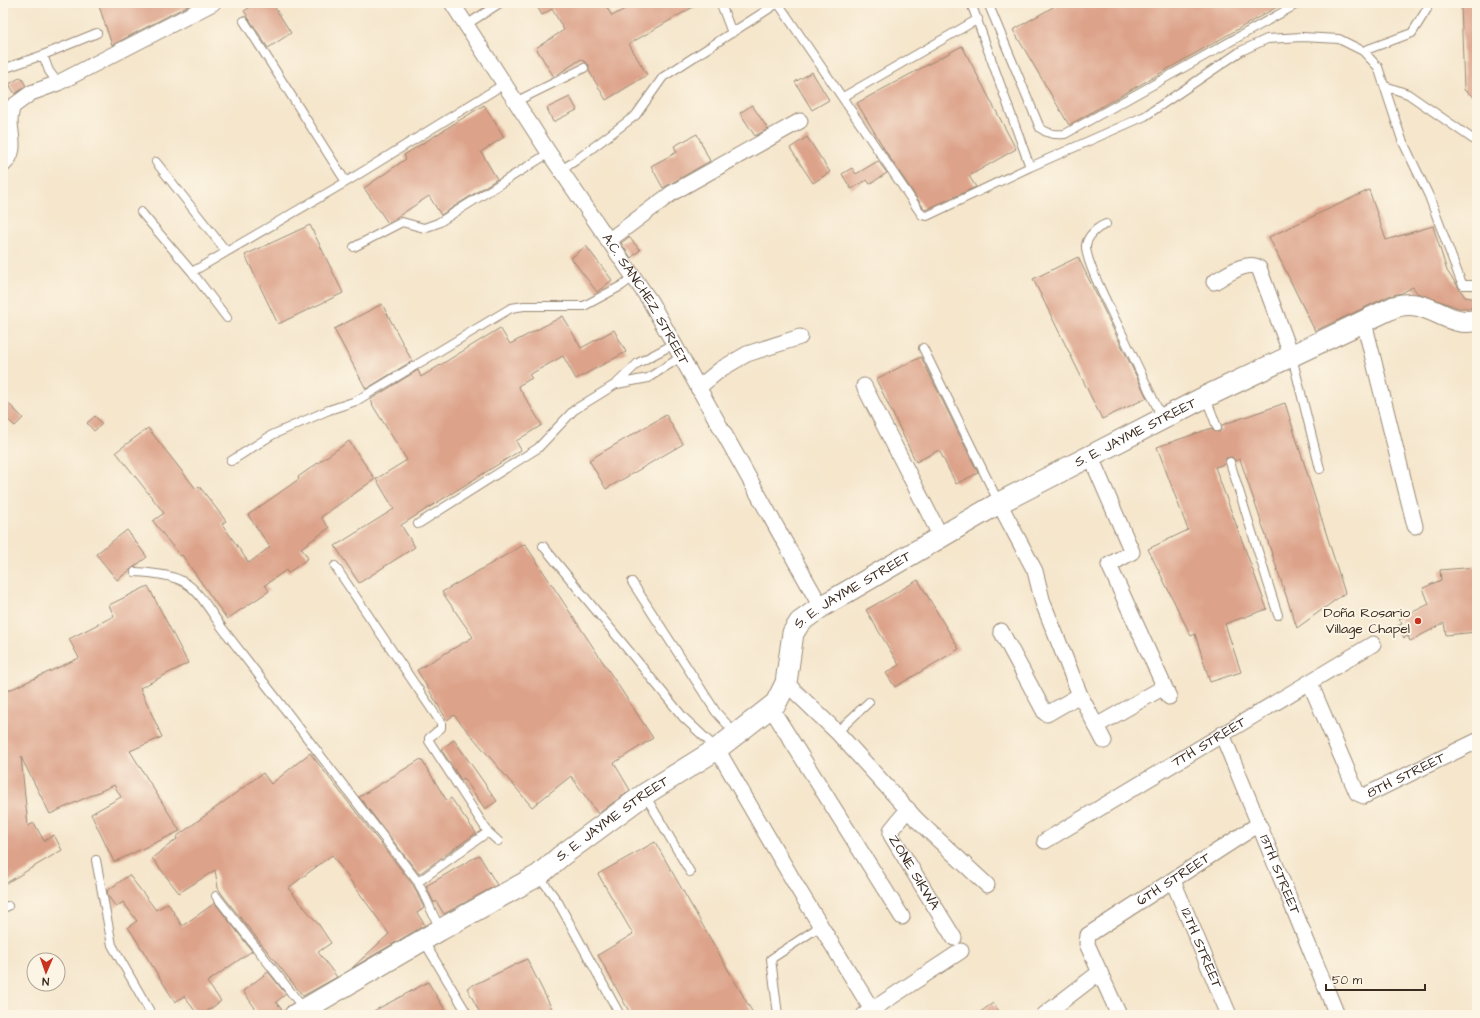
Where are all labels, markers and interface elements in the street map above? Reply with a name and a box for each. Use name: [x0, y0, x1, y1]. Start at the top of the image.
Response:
street label: A.C. SANCHEZ STREET: [597, 230, 694, 369]
street label: S. E. JAYME STREET: [1071, 393, 1200, 472]
street label: S. E. JAYME STREET: [788, 546, 915, 632]
place label: Doña Rosario Village Chapel: [1324, 603, 1410, 639]
marker: Doña Rosario Village Chapel: [1413, 616, 1423, 626]
street label: 7TH STREET: [1167, 712, 1250, 773]
street label: 8TH STREET: [1363, 748, 1449, 803]
street label: S. E. JAYME STREET: [552, 771, 673, 866]
street label: ZONE SIKWA: [883, 831, 945, 914]
street label: 13TH STREET: [1254, 832, 1305, 918]
street label: 6TH STREET: [1133, 848, 1215, 911]
street label: 12TH STREET: [1175, 905, 1227, 992]
north arrow: [26, 952, 66, 992]
scale bar: [1326, 966, 1425, 992]
text: 50 m: [1332, 972, 1363, 989]
text: N: [42, 974, 49, 989]

